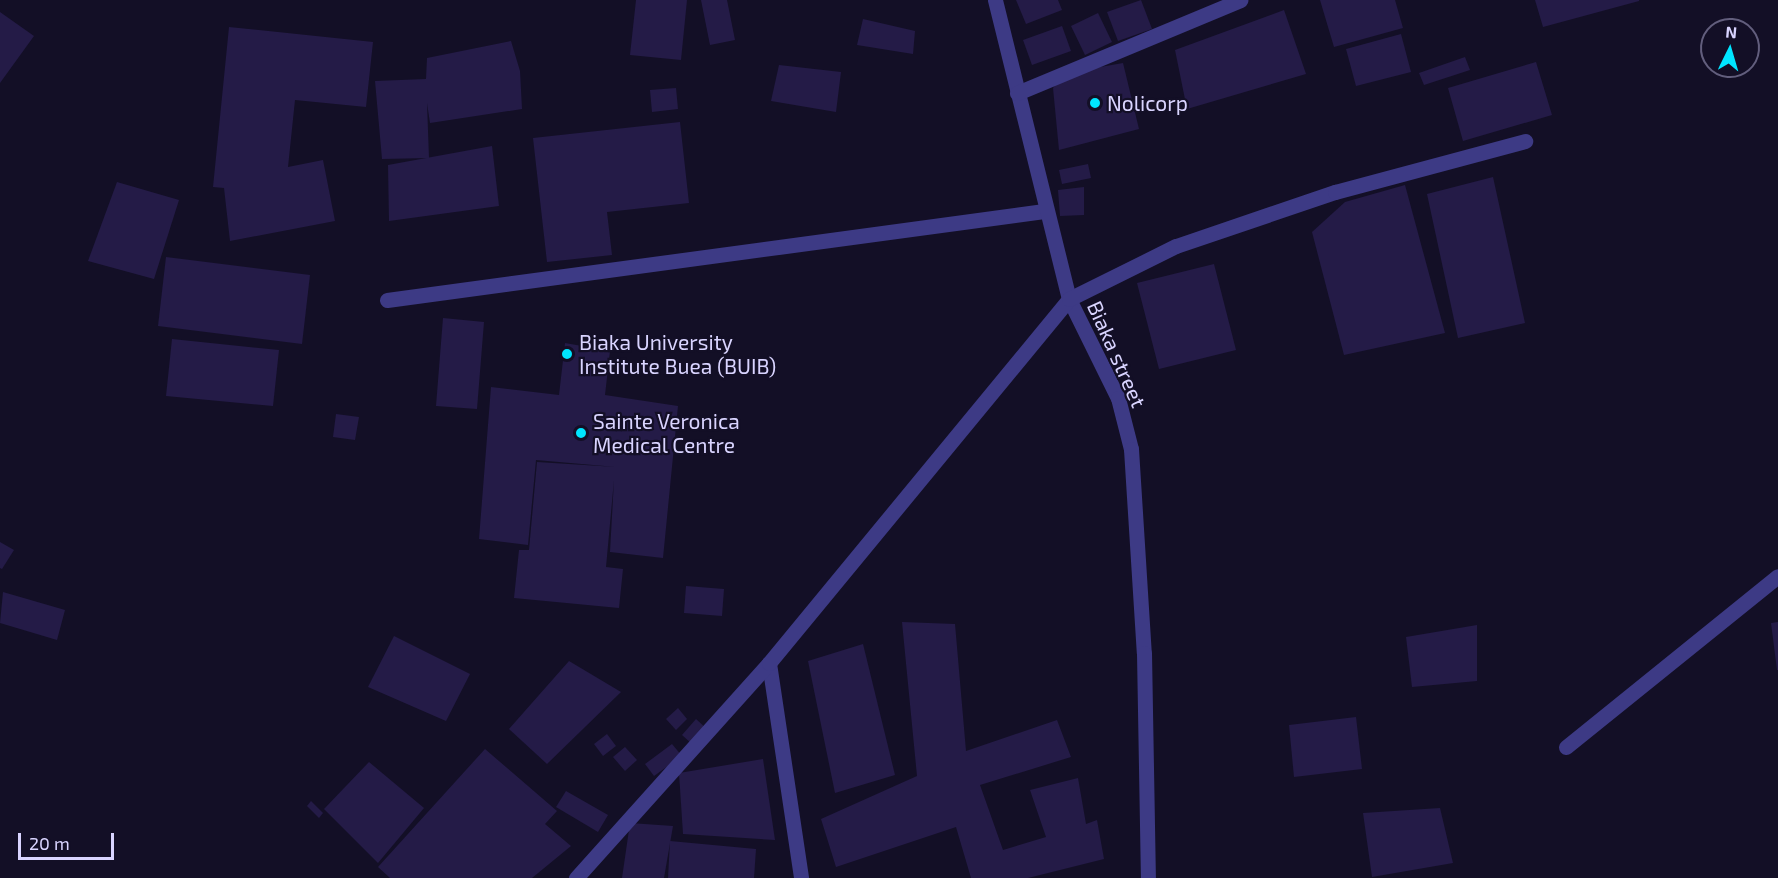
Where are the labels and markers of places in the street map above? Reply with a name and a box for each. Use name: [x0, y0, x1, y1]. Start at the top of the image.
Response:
place label: Nolicorp: [1107, 90, 1188, 116]
marker: Nolicorp: [1088, 96, 1102, 110]
place label: Biaka University Institute Buea (BUIB): [579, 329, 776, 379]
marker: Biaka University Institute Buea (BUIB): [560, 347, 574, 361]
place label: Sainte Veronica Medical Centre: [593, 408, 740, 458]
marker: Sainte Veronica Medical Centre: [574, 426, 588, 440]

